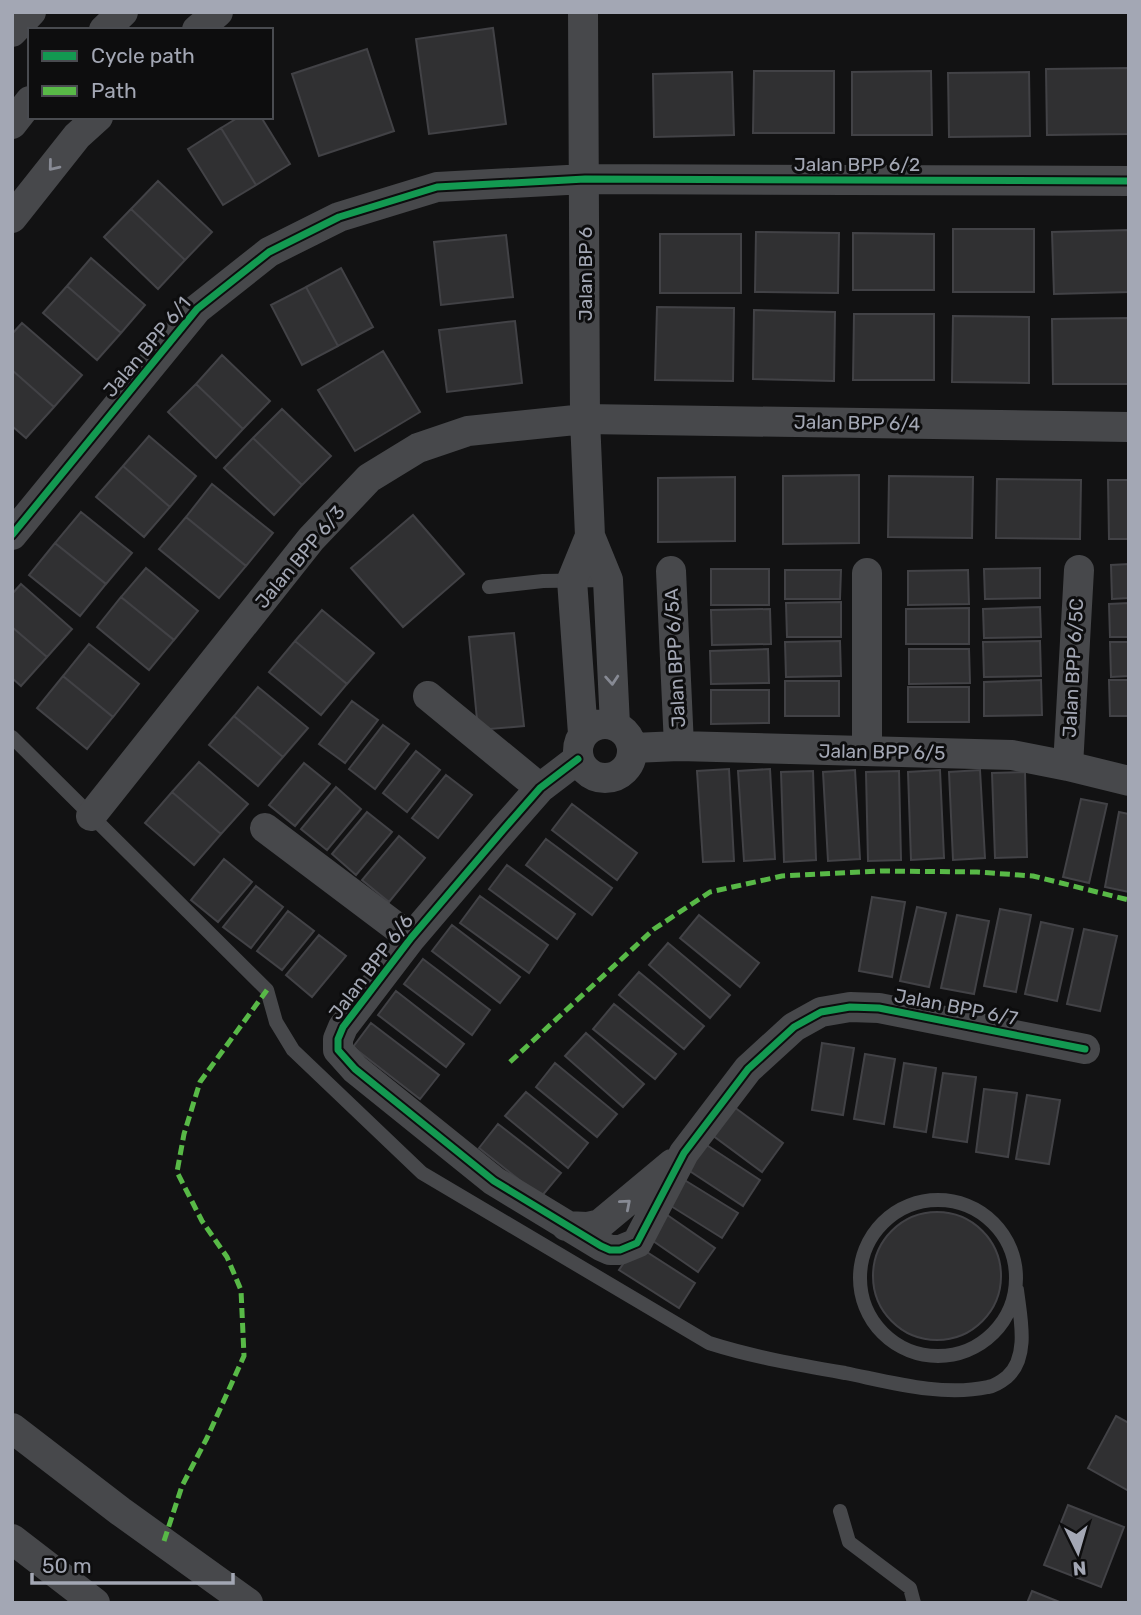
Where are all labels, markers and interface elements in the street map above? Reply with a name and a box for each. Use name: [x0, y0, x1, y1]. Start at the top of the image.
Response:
legend: [28, 28, 273, 119]
text: Cycle path: [91, 43, 195, 68]
text: Path: [91, 78, 137, 103]
street label: Jalan BPP 6/2: [794, 153, 920, 176]
one-way arrow: [49, 158, 62, 171]
street label: Jalan BP 6: [574, 227, 597, 321]
street label: Jalan BPP 6/1: [98, 292, 196, 402]
street label: Jalan BPP 6/4: [794, 410, 921, 436]
street label: Jalan BPP 6/3: [250, 501, 350, 613]
street label: Jalan BPP 6/5A: [660, 587, 690, 728]
street label: Jalan BPP 6/5C: [1058, 598, 1088, 738]
one-way arrow: [605, 675, 620, 686]
street label: Jalan BPP 6/5: [818, 739, 946, 765]
street label: Jalan BPP 6/6: [324, 910, 418, 1024]
street label: Jalan BPP 6/7: [892, 984, 1020, 1030]
one-way arrow: [618, 1200, 631, 1212]
north arrow: [1043, 1517, 1113, 1587]
scale bar: [32, 1542, 233, 1586]
text: 50 m: [42, 1553, 92, 1578]
text: N: [1072, 1556, 1087, 1580]

